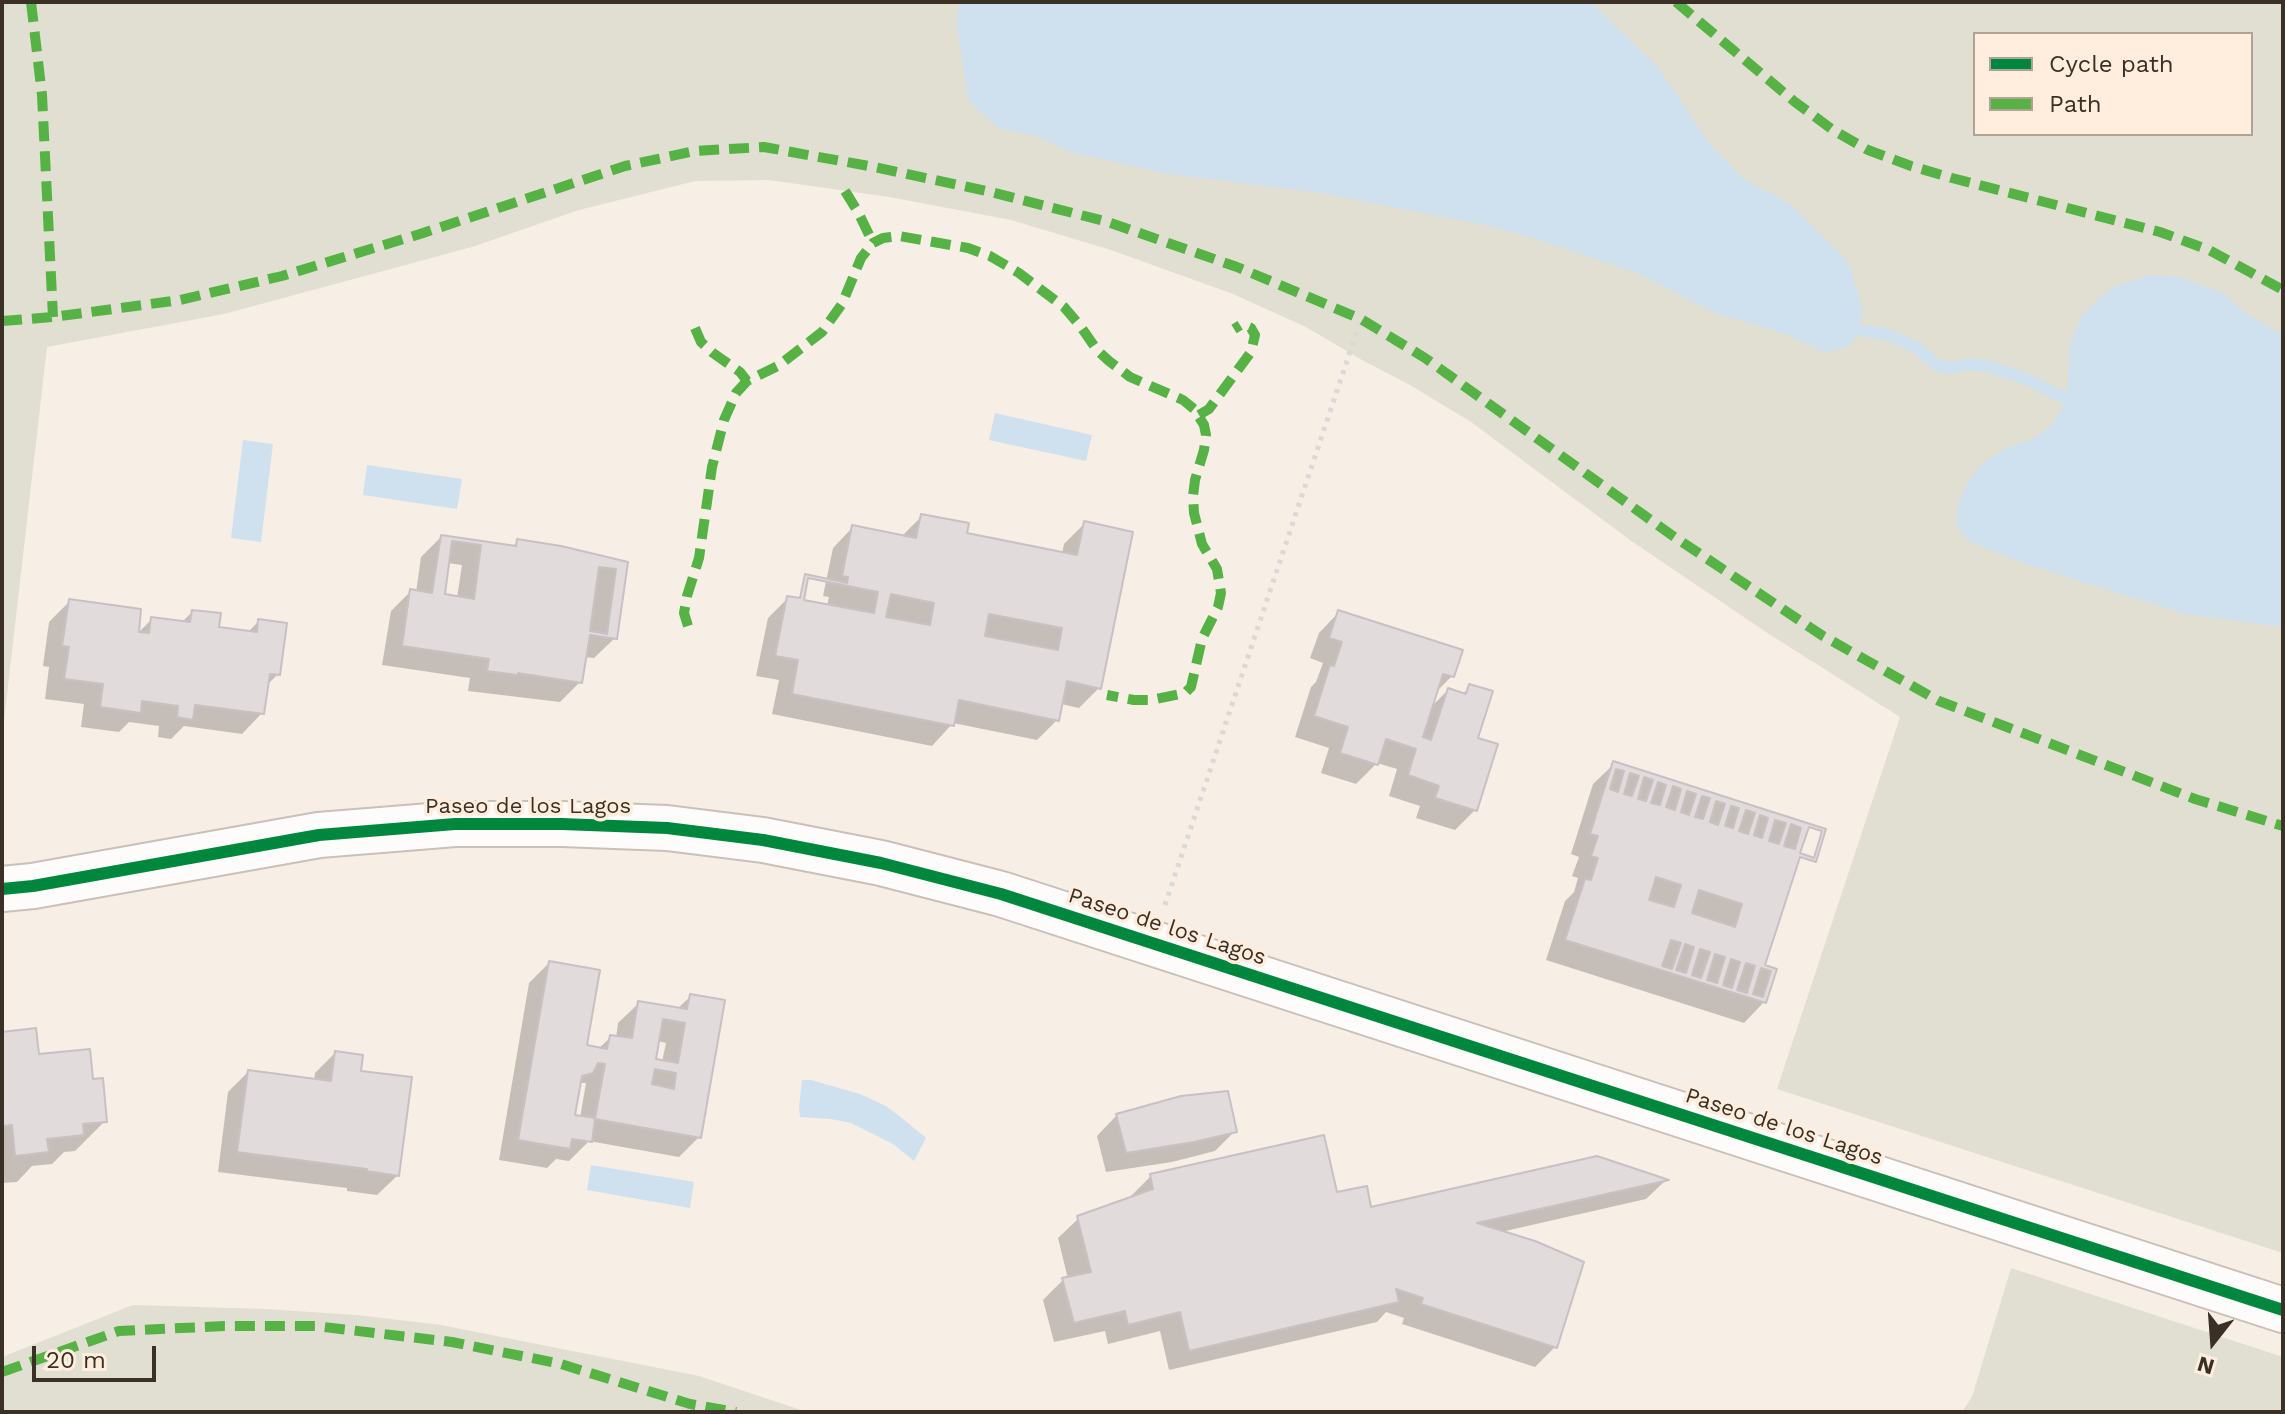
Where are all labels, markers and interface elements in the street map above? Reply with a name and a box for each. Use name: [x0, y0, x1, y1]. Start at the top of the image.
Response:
legend: [1973, 32, 2253, 136]
text: Cycle path: [2049, 50, 2174, 78]
text: Path: [2049, 90, 2102, 118]
street label: Paseo de los Lagos: [425, 794, 631, 820]
street label: Paseo de los Lagos: [1065, 883, 1269, 971]
street label: Paseo de los Lagos: [1682, 1083, 1886, 1171]
north arrow: [2173, 1302, 2253, 1382]
scale bar: [36, 1330, 160, 1380]
text: 20 m: [46, 1346, 106, 1374]
text: N: [2194, 1351, 2217, 1380]

